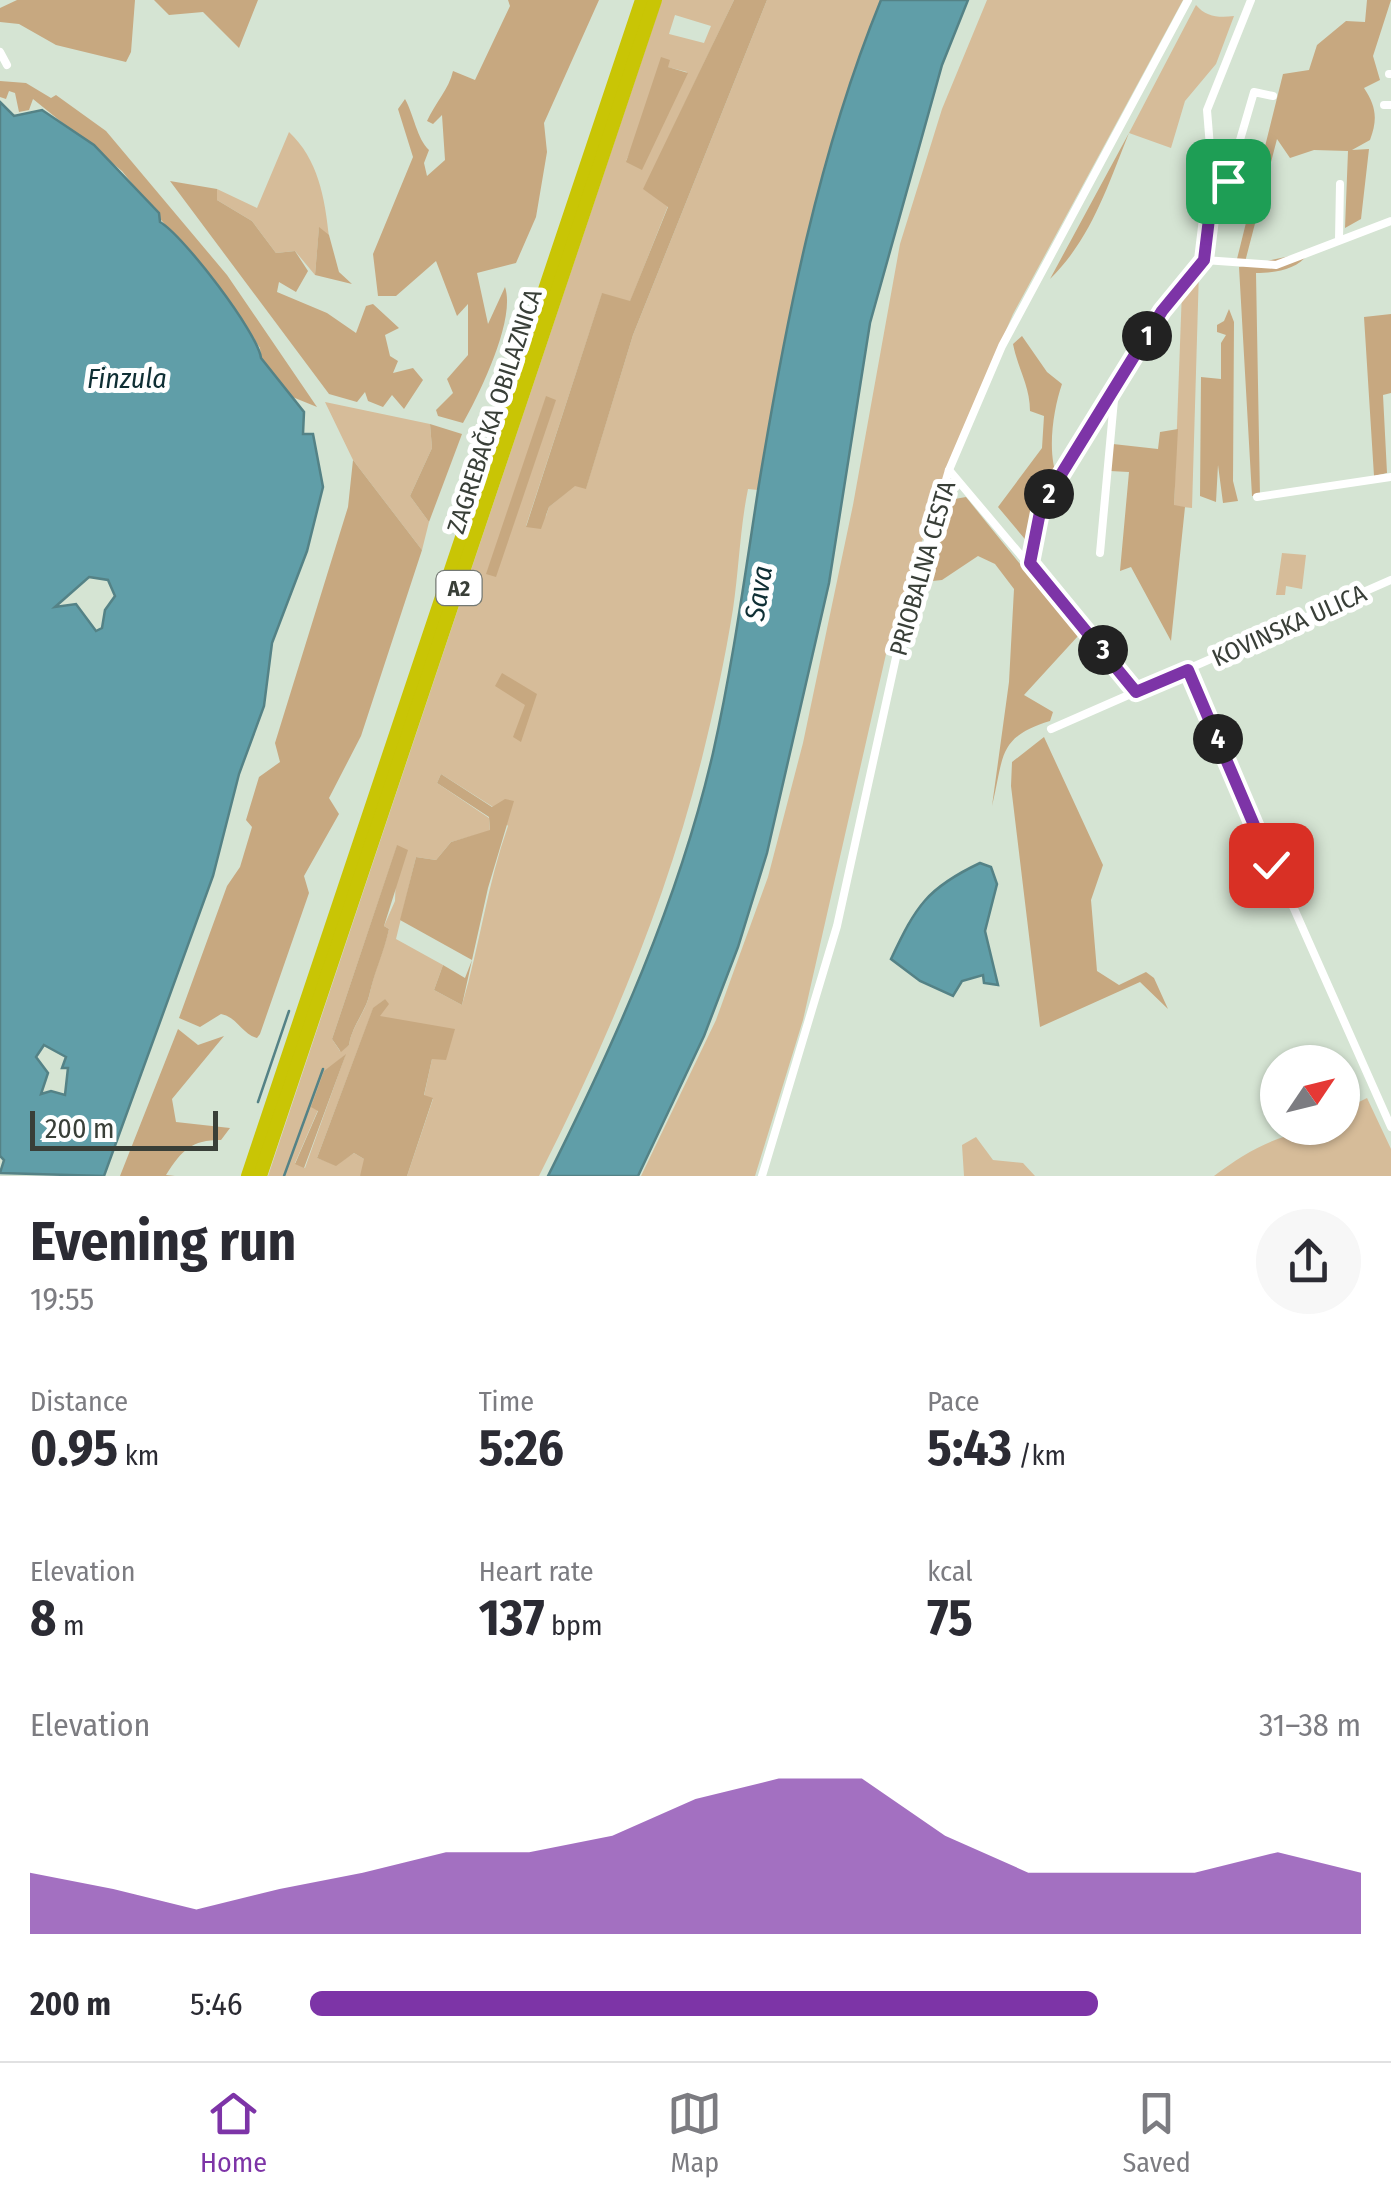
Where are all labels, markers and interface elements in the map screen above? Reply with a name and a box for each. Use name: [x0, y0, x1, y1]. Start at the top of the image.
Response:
pin: [1186, 139, 1271, 224]
icon: arrive: [1201, 154, 1256, 209]
street label: ZAGREBAČKA OBILAZNICA: [440, 285, 549, 537]
pin: 1: [1122, 311, 1172, 361]
text: 1: [1141, 319, 1153, 352]
water label: Finzula: [87, 362, 167, 395]
pin: 2: [1024, 469, 1074, 519]
street label: PRIOBALNA CESTA: [884, 477, 962, 659]
text: 2: [1043, 477, 1055, 510]
water label: Sava: [738, 563, 779, 624]
road number: A2: [436, 571, 482, 605]
street label: KOVINSKA ULICA: [1208, 579, 1371, 673]
pin: 3: [1078, 625, 1128, 675]
text: 3: [1096, 633, 1110, 666]
pin: 4: [1193, 714, 1243, 764]
text: 4: [1211, 722, 1225, 755]
pin: [1229, 823, 1314, 908]
icon: check: [1244, 838, 1299, 893]
north arrow: [1260, 1045, 1360, 1145]
map controls: [1260, 1045, 1360, 1145]
scale bar: [30, 1106, 218, 1150]
text: 200 m: [45, 1112, 115, 1145]
text: Evening run: [30, 1209, 296, 1275]
button: share: [1256, 1209, 1361, 1314]
text: 19:55: [30, 1280, 94, 1318]
text: Distance: [30, 1385, 128, 1418]
text: Time: [479, 1385, 534, 1418]
text: Pace: [927, 1385, 980, 1418]
text: 0.95: [30, 1418, 118, 1478]
text: 5:26: [479, 1418, 564, 1478]
text: 5:43: [927, 1418, 1012, 1478]
text: km: [118, 1439, 159, 1472]
text: /km: [1012, 1439, 1066, 1472]
text: Elevation: [30, 1555, 135, 1588]
text: Heart rate: [479, 1555, 594, 1588]
text: kcal: [927, 1555, 973, 1588]
text: 8: [30, 1588, 56, 1648]
text: 137: [479, 1588, 545, 1648]
text: 75: [927, 1588, 973, 1648]
text: m: [56, 1609, 85, 1642]
text: bpm: [545, 1609, 602, 1642]
text: Elevation: [30, 1706, 150, 1744]
text: 31–38 m: [1259, 1706, 1361, 1744]
text: 200 m: [30, 1985, 111, 2023]
text: 5:46: [190, 1985, 243, 2023]
tab: Home: [200, 2086, 267, 2179]
tab: Map: [667, 2086, 722, 2179]
tab: Saved: [1122, 2086, 1191, 2179]

